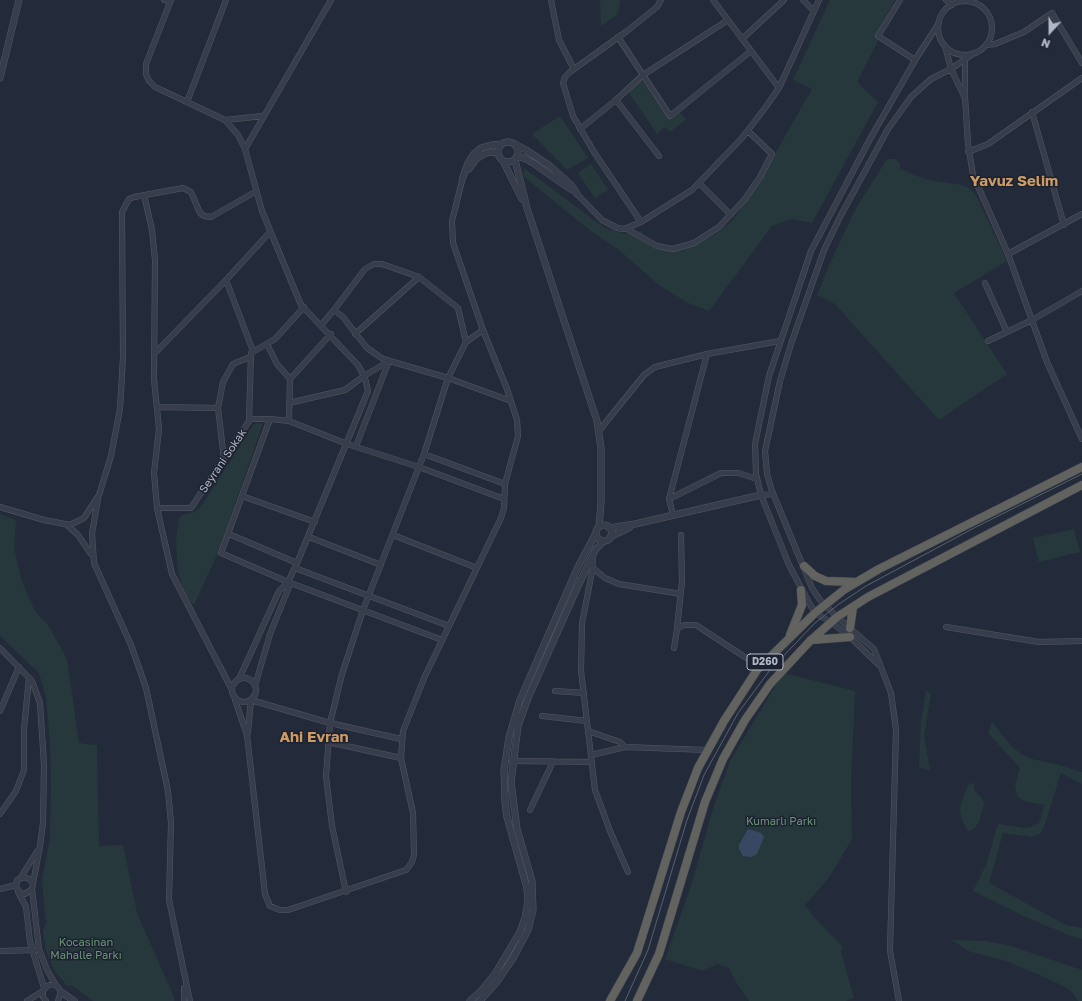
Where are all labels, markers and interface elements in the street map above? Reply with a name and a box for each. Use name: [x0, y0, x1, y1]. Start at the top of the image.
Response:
north arrow: [1030, 12, 1070, 52]
text: N: [1039, 36, 1052, 51]
district label: Yavuz Selim: [970, 172, 1058, 190]
street label: Seyrani Sokak: [197, 426, 249, 496]
road number: D260: [747, 654, 783, 670]
district label: Ahi Evran: [279, 728, 349, 746]
park label: Kumarlı Parkı: [746, 815, 816, 829]
park label: Kocasinan Mahalle Parkı: [50, 936, 122, 962]

